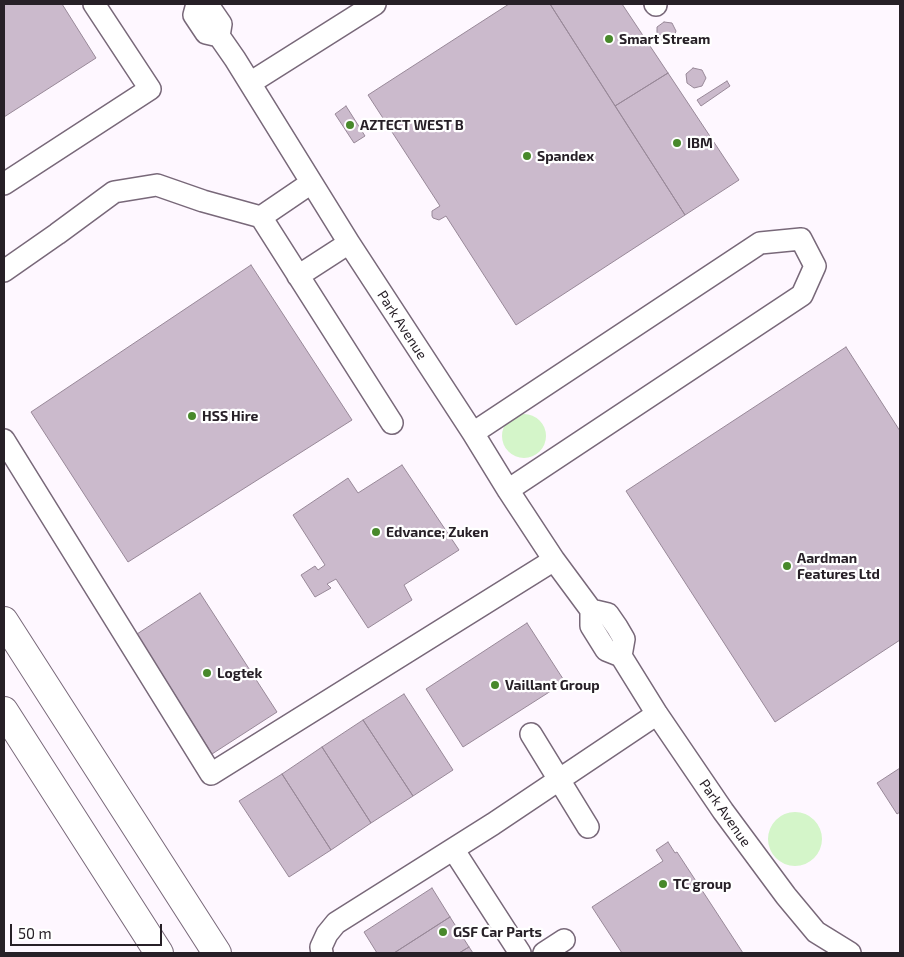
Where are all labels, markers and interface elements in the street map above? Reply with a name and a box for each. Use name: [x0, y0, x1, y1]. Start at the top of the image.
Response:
place label: Smart Stream: [619, 31, 710, 47]
marker: Smart Stream: [603, 33, 615, 45]
place label: AZTECT WEST B: [360, 117, 464, 133]
marker: AZTECT WEST B: [344, 119, 356, 131]
place label: IBM: [687, 135, 713, 151]
marker: IBM: [671, 137, 683, 149]
place label: Spandex: [537, 148, 594, 164]
marker: Spandex: [521, 150, 533, 162]
street label: Park Avenue: [374, 287, 430, 363]
place label: HSS Hire: [202, 408, 258, 424]
marker: HSS Hire: [186, 410, 198, 422]
place label: Edvance; Zuken: [386, 524, 489, 540]
marker: Edvance; Zuken: [370, 526, 382, 538]
place label: Aardman Features Ltd: [797, 550, 880, 582]
marker: Aardman Features Ltd: [781, 560, 793, 572]
place label: Logtek: [217, 665, 262, 681]
marker: Logtek: [201, 667, 213, 679]
place label: Vaillant Group: [505, 677, 600, 693]
marker: Vaillant Group: [489, 679, 501, 691]
street label: Park Avenue: [696, 776, 754, 850]
place label: TC group: [673, 876, 732, 892]
marker: TC group: [657, 878, 669, 890]
scale bar: [12, 914, 165, 946]
text: 50 m: [18, 924, 52, 942]
place label: GSF Car Parts: [453, 924, 542, 940]
marker: GSF Car Parts: [437, 926, 449, 938]

